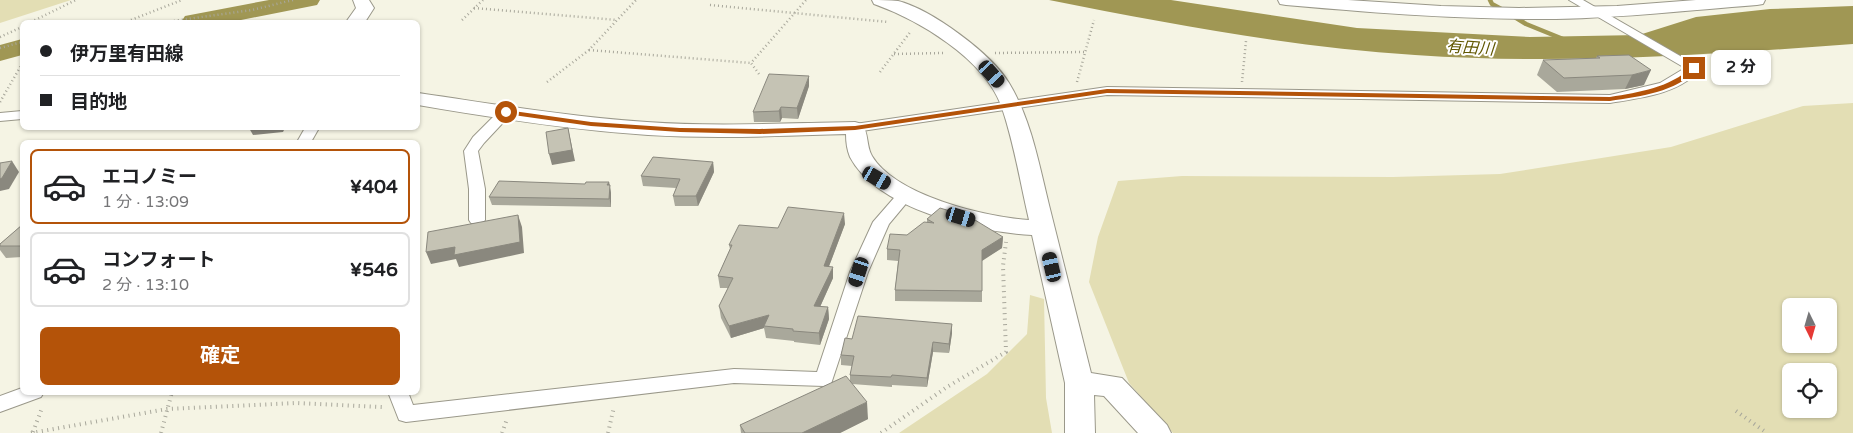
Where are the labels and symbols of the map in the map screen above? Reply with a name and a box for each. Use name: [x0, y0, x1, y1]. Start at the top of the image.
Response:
water label: 有田川: [1445, 36, 1497, 60]
callout: 2 分: [1712, 50, 1772, 86]
route end: [1683, 57, 1705, 79]
car: [976, 58, 1007, 90]
route start: [495, 101, 517, 123]
car: [860, 164, 893, 192]
car: [944, 205, 977, 229]
car: [1041, 251, 1062, 283]
car: [847, 255, 870, 289]
north arrow: [1782, 298, 1838, 352]

